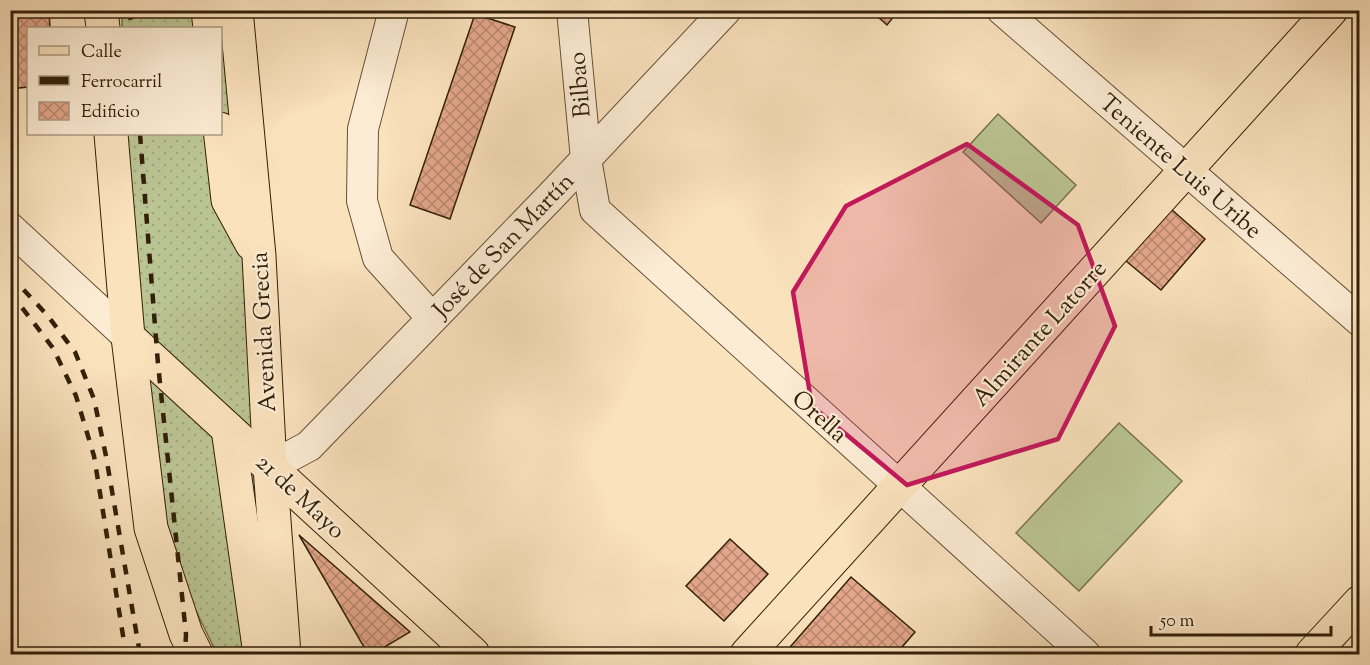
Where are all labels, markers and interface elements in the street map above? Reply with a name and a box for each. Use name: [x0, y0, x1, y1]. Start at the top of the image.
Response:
legend: [27, 27, 222, 135]
text: Calle: [81, 40, 122, 66]
street label: Bilbao: [561, 51, 601, 119]
text: Ferrocarril: [81, 70, 162, 96]
street label: Teniente Luis Uribe: [1091, 87, 1268, 248]
text: Edificio: [81, 100, 140, 126]
street label: José de San Martín: [424, 166, 583, 328]
street label: Avenida Grecia: [244, 251, 286, 413]
street label: Almirante Latorre: [965, 253, 1116, 415]
street label: Orella: [783, 383, 854, 452]
street label: 21 de Mayo: [247, 447, 352, 548]
scale bar: [1151, 599, 1331, 637]
text: 50 m: [1159, 609, 1195, 635]

